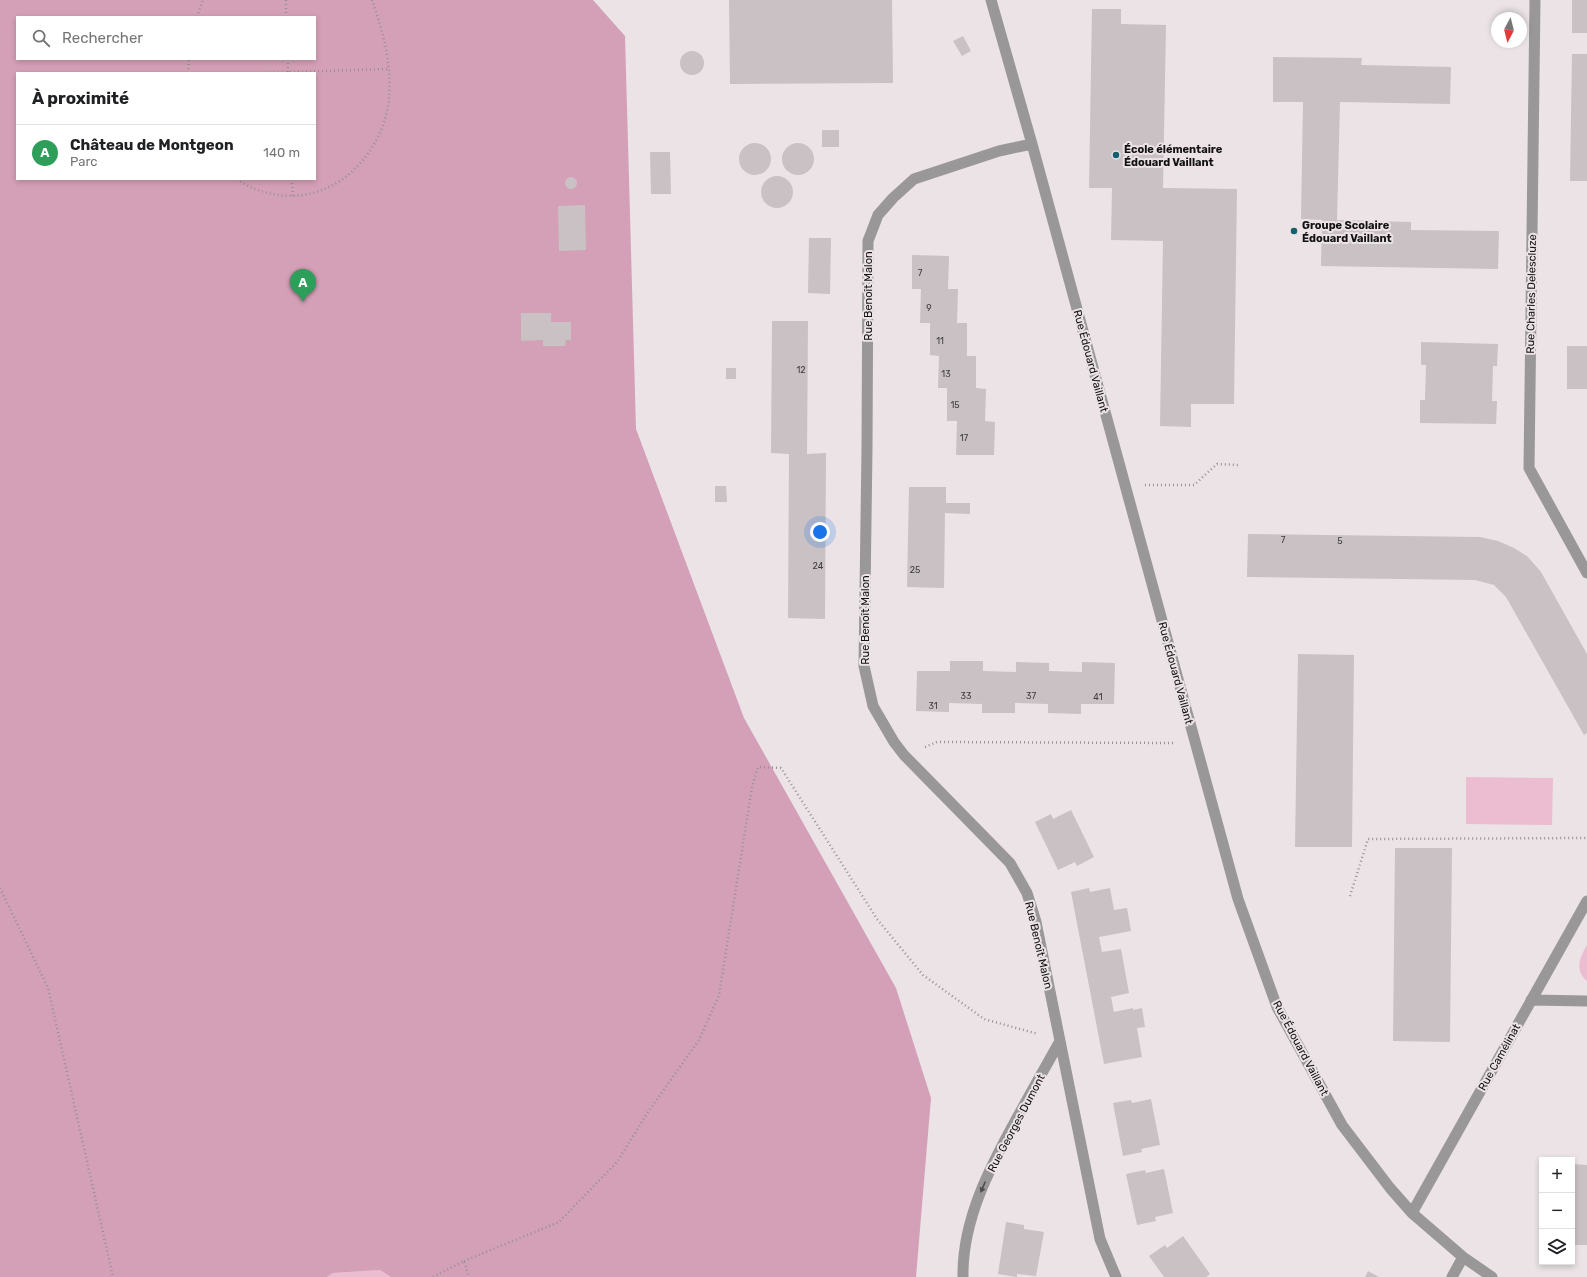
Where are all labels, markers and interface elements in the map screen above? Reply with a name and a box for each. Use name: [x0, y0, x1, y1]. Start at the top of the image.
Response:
north arrow: [1491, 12, 1527, 48]
search box: [16, 16, 316, 60]
icon: search: [30, 27, 52, 49]
text: Rechercher: [62, 29, 143, 47]
text: À proximité: [32, 88, 129, 108]
text: Château de Montgeon: [70, 136, 234, 154]
place label: École élémentaire Édouard Vaillant: [1124, 143, 1223, 169]
text: A: [40, 145, 50, 160]
text: 140 m: [263, 145, 300, 160]
marker: École élémentaire Édouard Vaillant: [1111, 150, 1121, 160]
text: Parc: [70, 154, 97, 169]
place label: Groupe Scolaire Édouard Vaillant: [1302, 219, 1392, 245]
marker: Groupe Scolaire Édouard Vaillant: [1289, 226, 1299, 236]
street label: Rue Charles Delescluze: [1524, 234, 1539, 354]
street label: Rue Benoît Malon: [862, 251, 875, 341]
house number: 7: [918, 268, 923, 278]
pin: A: [290, 269, 316, 302]
house number: 9: [926, 303, 932, 313]
street label: Rue Édouard Vaillant: [1071, 309, 1111, 414]
house number: 11: [936, 336, 944, 346]
house number: 12: [796, 365, 806, 375]
house number: 13: [941, 369, 951, 379]
house number: 15: [950, 400, 960, 410]
house number: 17: [960, 433, 969, 443]
your location: [810, 522, 830, 542]
house number: 7: [1281, 535, 1286, 545]
house number: 5: [1337, 536, 1343, 546]
house number: 24: [813, 561, 824, 571]
house number: 25: [910, 565, 920, 575]
street label: Rue Benoît Malon: [859, 575, 872, 665]
street label: Rue Édouard Vaillant: [1156, 621, 1196, 726]
house number: 33: [961, 691, 971, 701]
house number: 37: [1026, 691, 1036, 701]
house number: 41: [1093, 692, 1103, 702]
house number: 31: [928, 701, 938, 711]
street label: Rue Benoît Malon: [1022, 900, 1055, 990]
street label: Rue Édouard Vaillant: [1270, 999, 1331, 1098]
street label: Rue Camélinat: [1476, 1021, 1523, 1093]
street label: Rue Georges Dumont: [985, 1071, 1048, 1174]
map controls: [1539, 1157, 1575, 1265]
button: +: [1539, 1157, 1575, 1193]
one-way arrow: [980, 1181, 986, 1192]
button: −: [1539, 1193, 1575, 1229]
button: layers: [1539, 1229, 1575, 1265]

